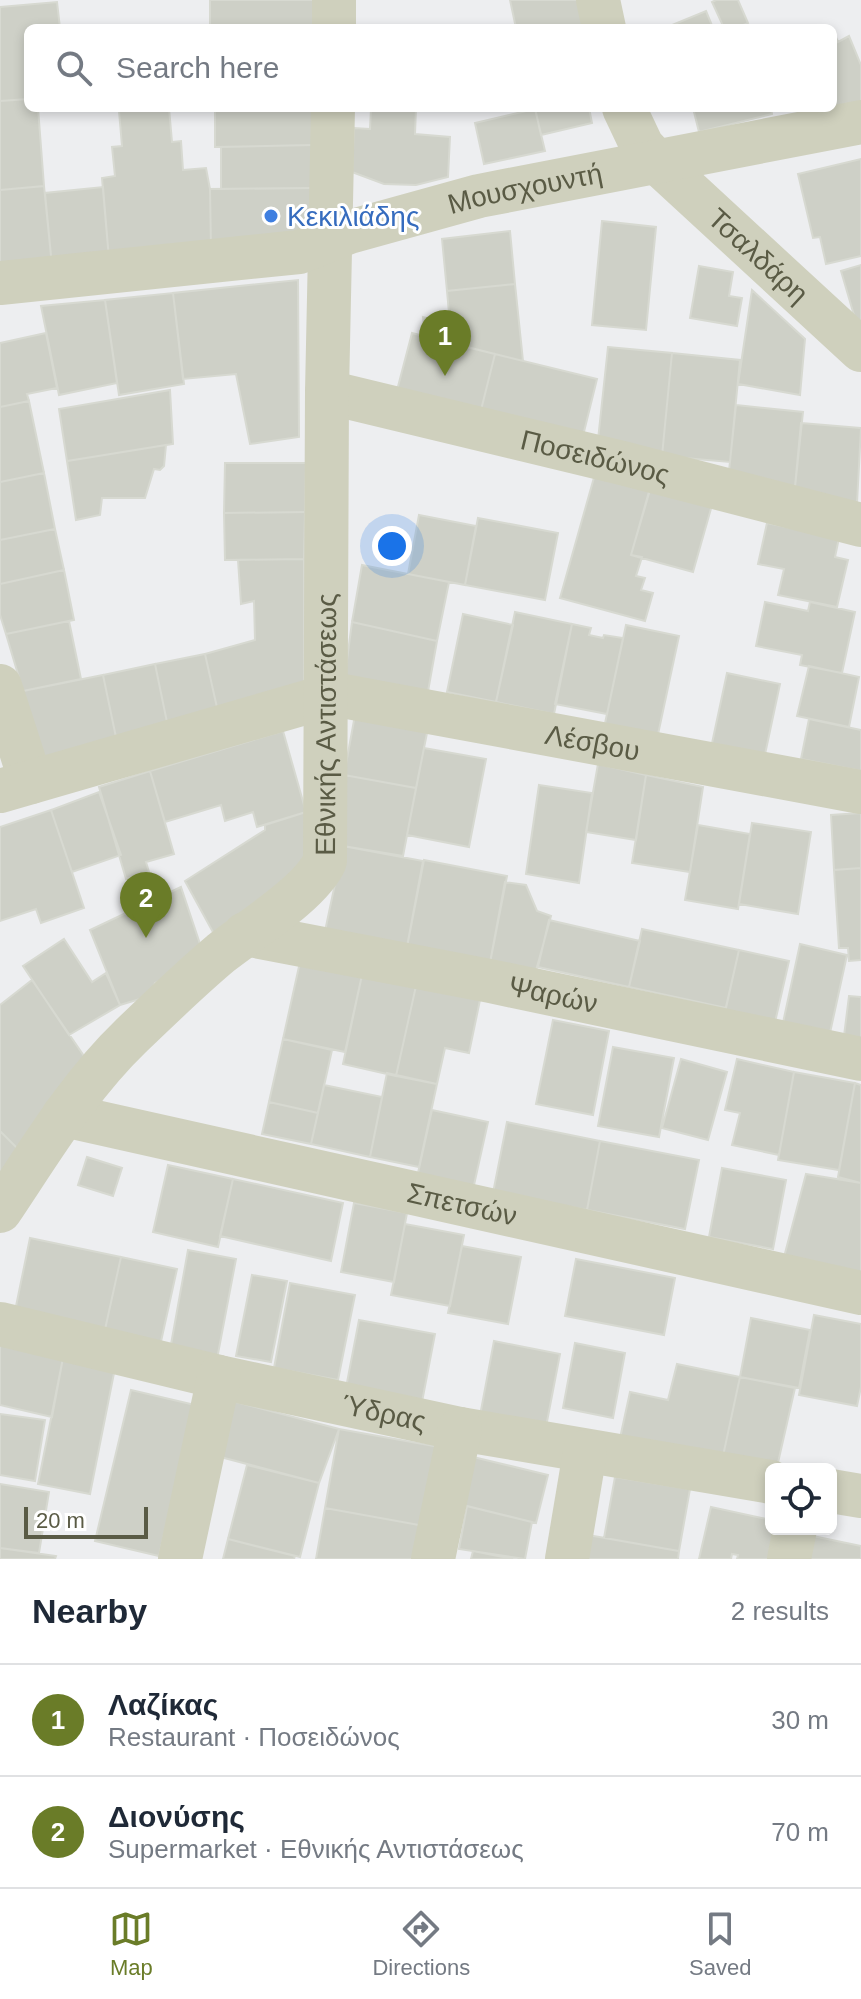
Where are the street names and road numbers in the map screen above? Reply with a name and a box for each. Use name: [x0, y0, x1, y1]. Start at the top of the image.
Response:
street label: Μουσχουντή: [444, 157, 605, 220]
street label: Τσαλδάρη: [702, 202, 814, 309]
street label: Ποσειδώνος: [518, 424, 673, 491]
street label: Εθνικής Αντιστάσεως: [310, 593, 342, 856]
street label: Λέσβου: [543, 719, 642, 767]
street label: Ψαρών: [506, 970, 600, 1019]
street label: Σπετσών: [404, 1177, 520, 1232]
street label: Ύδρας: [339, 1389, 429, 1437]

